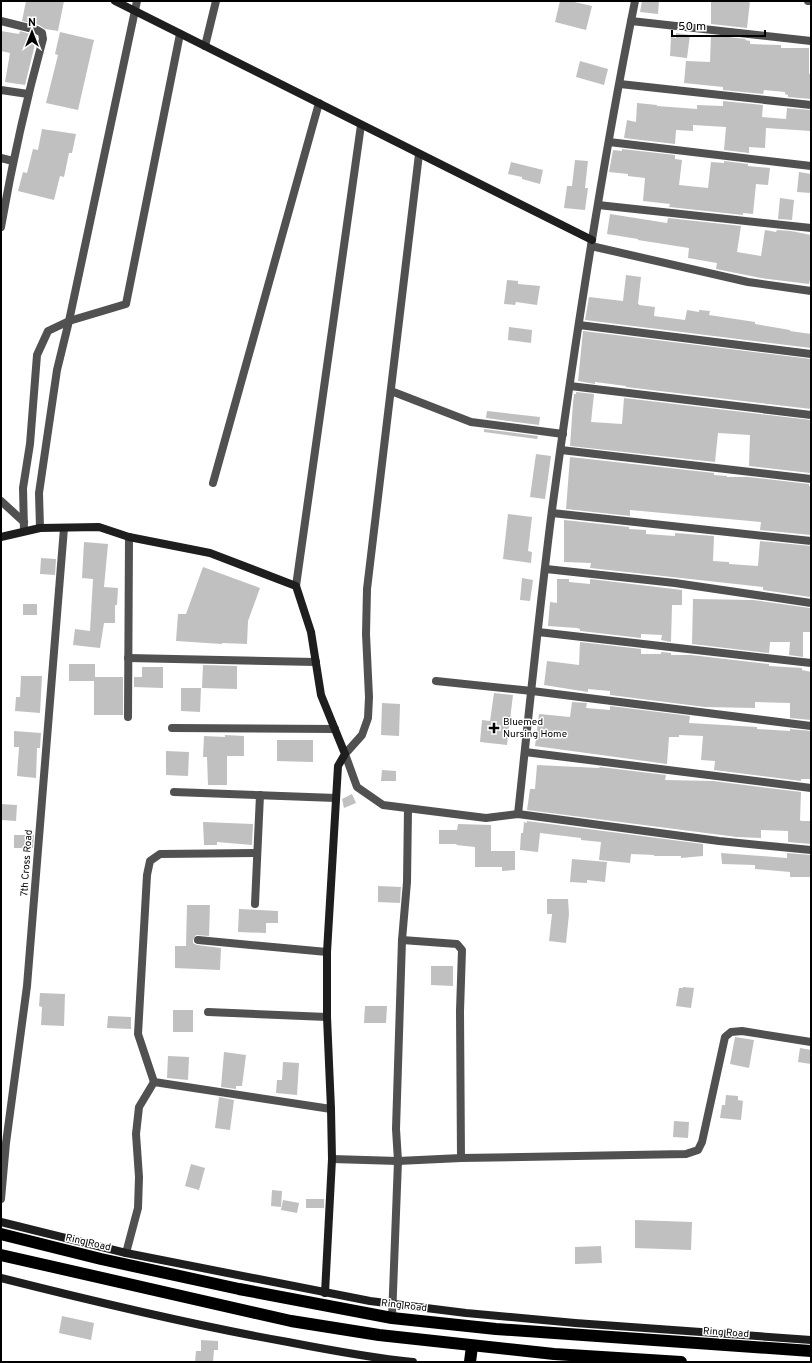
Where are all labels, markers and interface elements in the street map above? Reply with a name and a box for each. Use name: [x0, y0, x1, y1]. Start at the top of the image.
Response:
north arrow: [12, 12, 52, 52]
scale bar: [672, 12, 765, 38]
text: N: [28, 16, 36, 30]
text: 50 m: [678, 19, 706, 35]
place label: Bluemed Nursing Home: [503, 716, 567, 741]
marker: Bluemed Nursing Home: [488, 722, 500, 734]
street label: 7th Cross Road: [18, 829, 36, 897]
street label: Ring Road: [64, 1231, 112, 1255]
street label: Ring Road: [380, 1297, 428, 1315]
street label: Ring Road: [703, 1325, 749, 1341]

